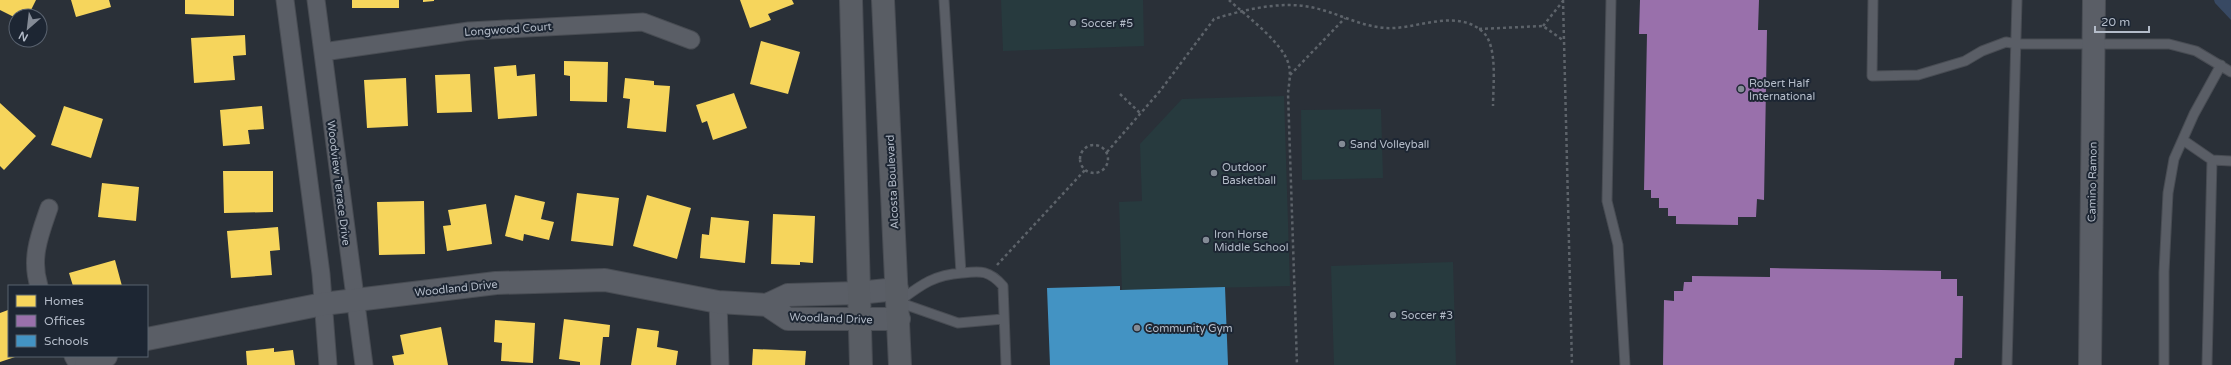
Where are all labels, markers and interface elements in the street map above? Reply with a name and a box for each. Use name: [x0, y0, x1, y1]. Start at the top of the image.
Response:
north arrow: [8, 8, 48, 48]
scale bar: [2095, 8, 2149, 34]
text: 20 m: [2101, 15, 2130, 29]
place label: Soccer #5: [1081, 17, 1133, 30]
marker: Soccer #5: [1068, 18, 1078, 28]
street label: Longwood Court: [464, 20, 552, 39]
text: N: [17, 29, 30, 44]
place label: Robert Half International: [1749, 77, 1815, 103]
marker: Robert Half International: [1736, 84, 1746, 94]
street label: Woodview Terrace Drive: [324, 120, 353, 246]
street label: Alcosta Boulevard: [884, 134, 901, 230]
place label: Sand Volleyball: [1350, 138, 1429, 151]
marker: Sand Volleyball: [1337, 139, 1347, 149]
street label: Camino Ramon: [2085, 142, 2100, 222]
place label: Outdoor Basketball: [1222, 161, 1276, 187]
marker: Outdoor Basketball: [1209, 168, 1219, 178]
place label: Iron Horse Middle School: [1214, 228, 1288, 254]
marker: Iron Horse Middle School: [1201, 235, 1211, 245]
street label: Woodland Drive: [414, 278, 498, 299]
legend: [8, 285, 148, 357]
text: Homes: [44, 294, 84, 308]
place label: Soccer #3: [1401, 309, 1453, 322]
marker: Soccer #3: [1388, 310, 1398, 320]
street label: Woodland Drive: [789, 311, 873, 326]
text: Offices: [44, 314, 85, 328]
place label: Community Gym: [1145, 322, 1233, 335]
marker: Community Gym: [1132, 323, 1142, 333]
text: Schools: [44, 334, 89, 348]

